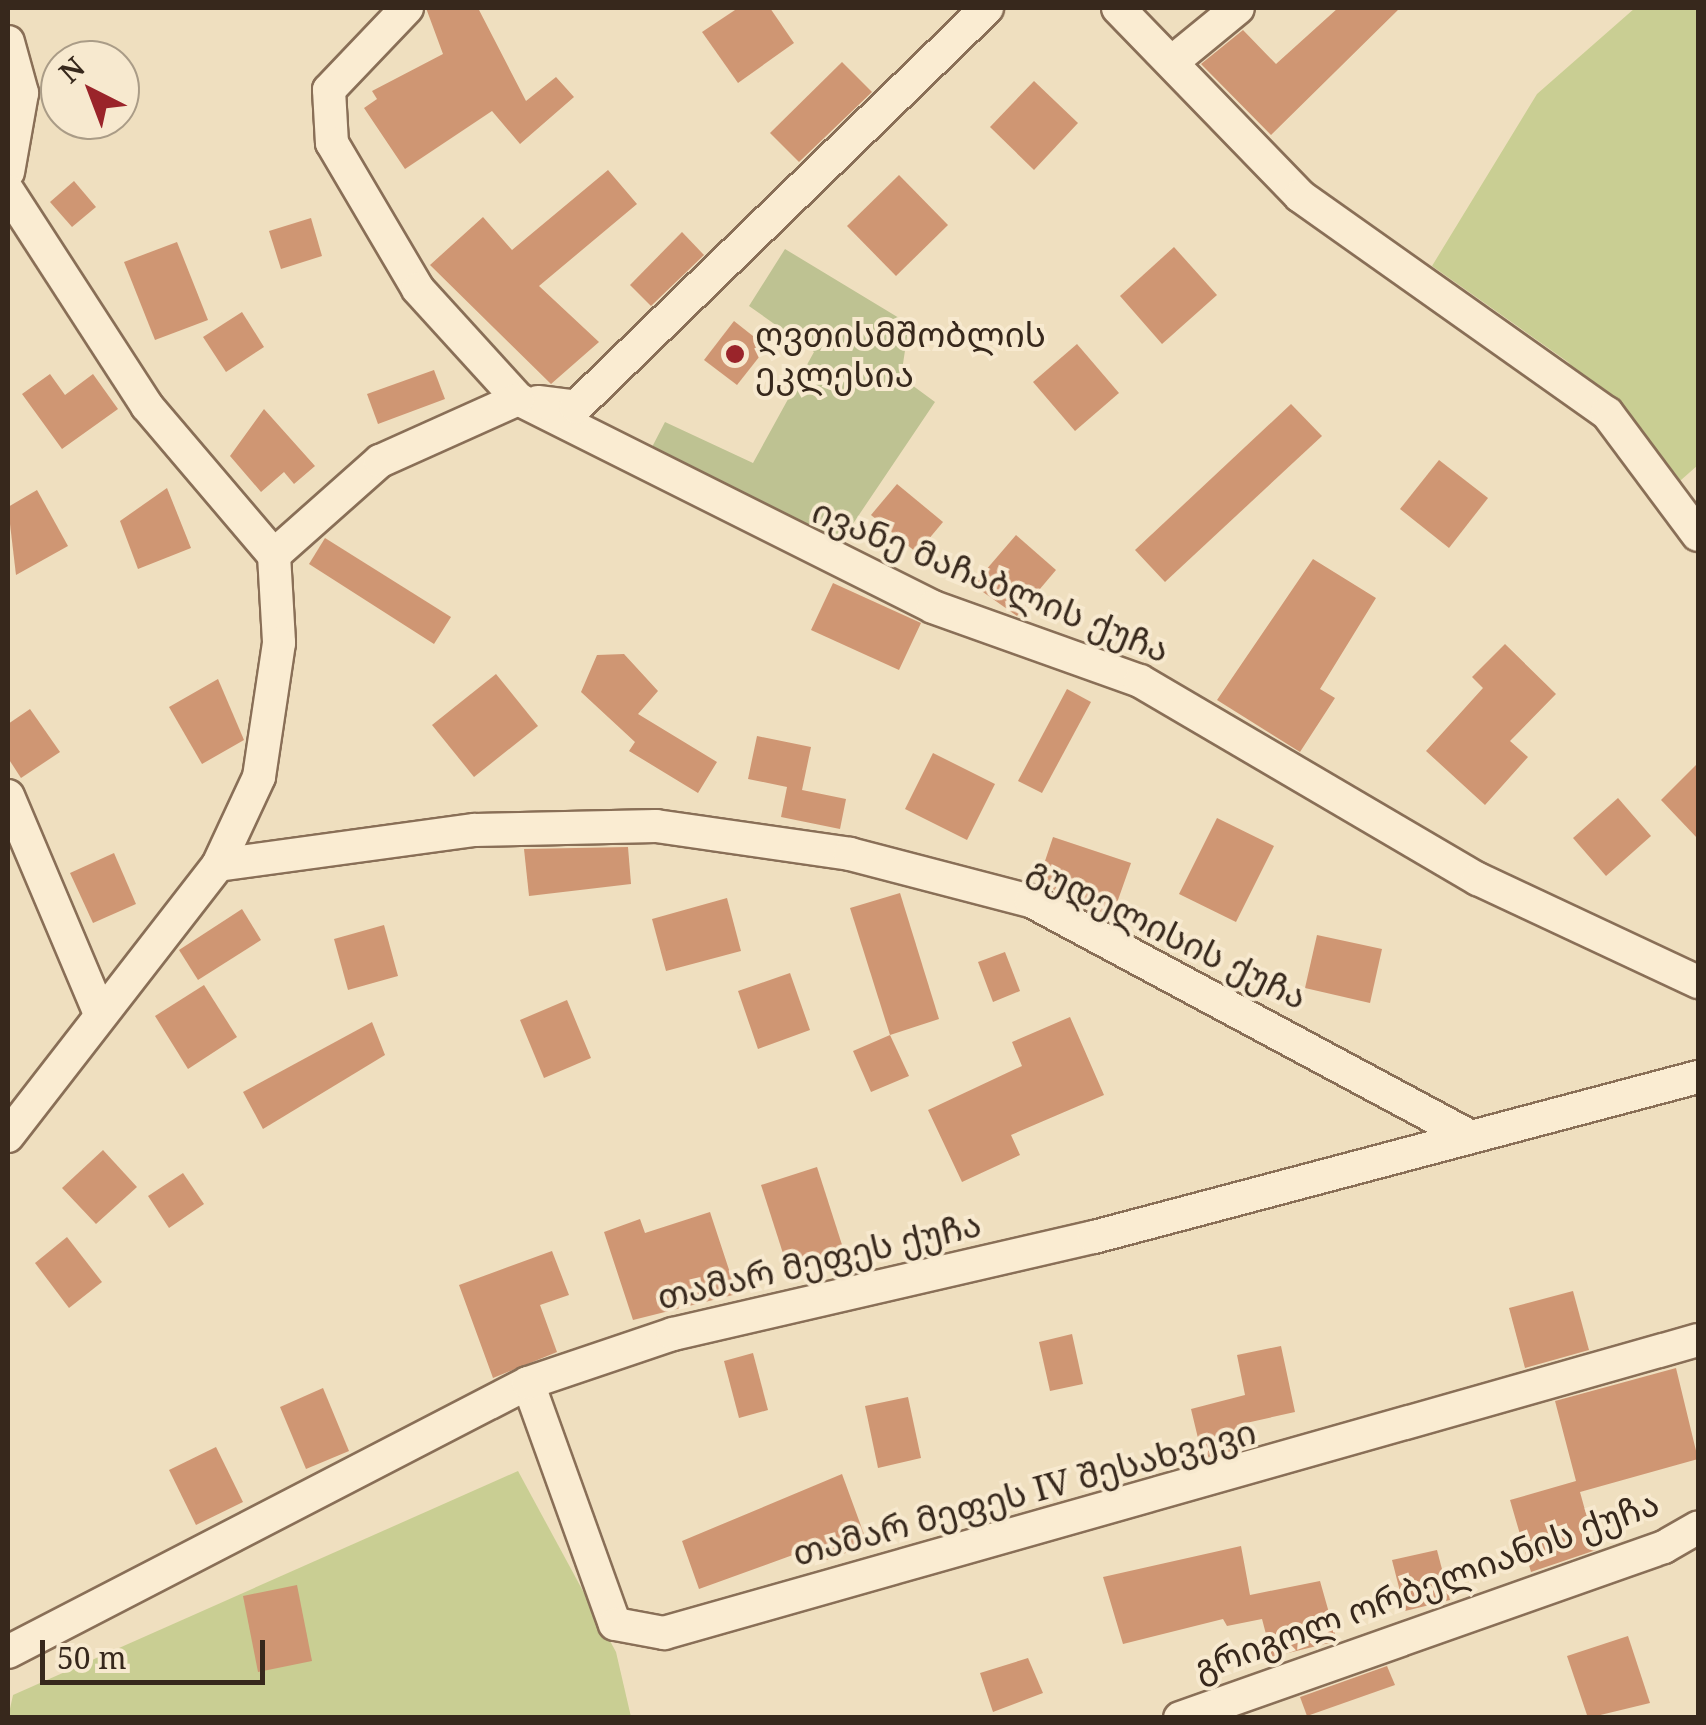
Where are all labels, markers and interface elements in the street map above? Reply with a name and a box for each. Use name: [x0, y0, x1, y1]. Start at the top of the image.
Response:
north arrow: [40, 40, 140, 140]
text: N: [50, 48, 92, 91]
place label: ღვთისმშობლის ეკლესია: [755, 313, 1046, 395]
marker: ღვთისმშობლის ეკლესია: [724, 343, 746, 365]
street label: ივანე მაჩაბლის ქუჩა: [807, 489, 1175, 671]
street label: გუდელისის ქუჩა: [1022, 846, 1314, 1018]
street label: თამარ მეფეს ქუჩა: [653, 1202, 985, 1318]
street label: თამარ მეფეს IV შესახვევი: [788, 1410, 1260, 1574]
street label: გრიგოლ ორბელიანის ქუჩა: [1188, 1481, 1664, 1689]
scale bar: [45, 1620, 270, 1682]
text: 50 m: [57, 1637, 127, 1678]

